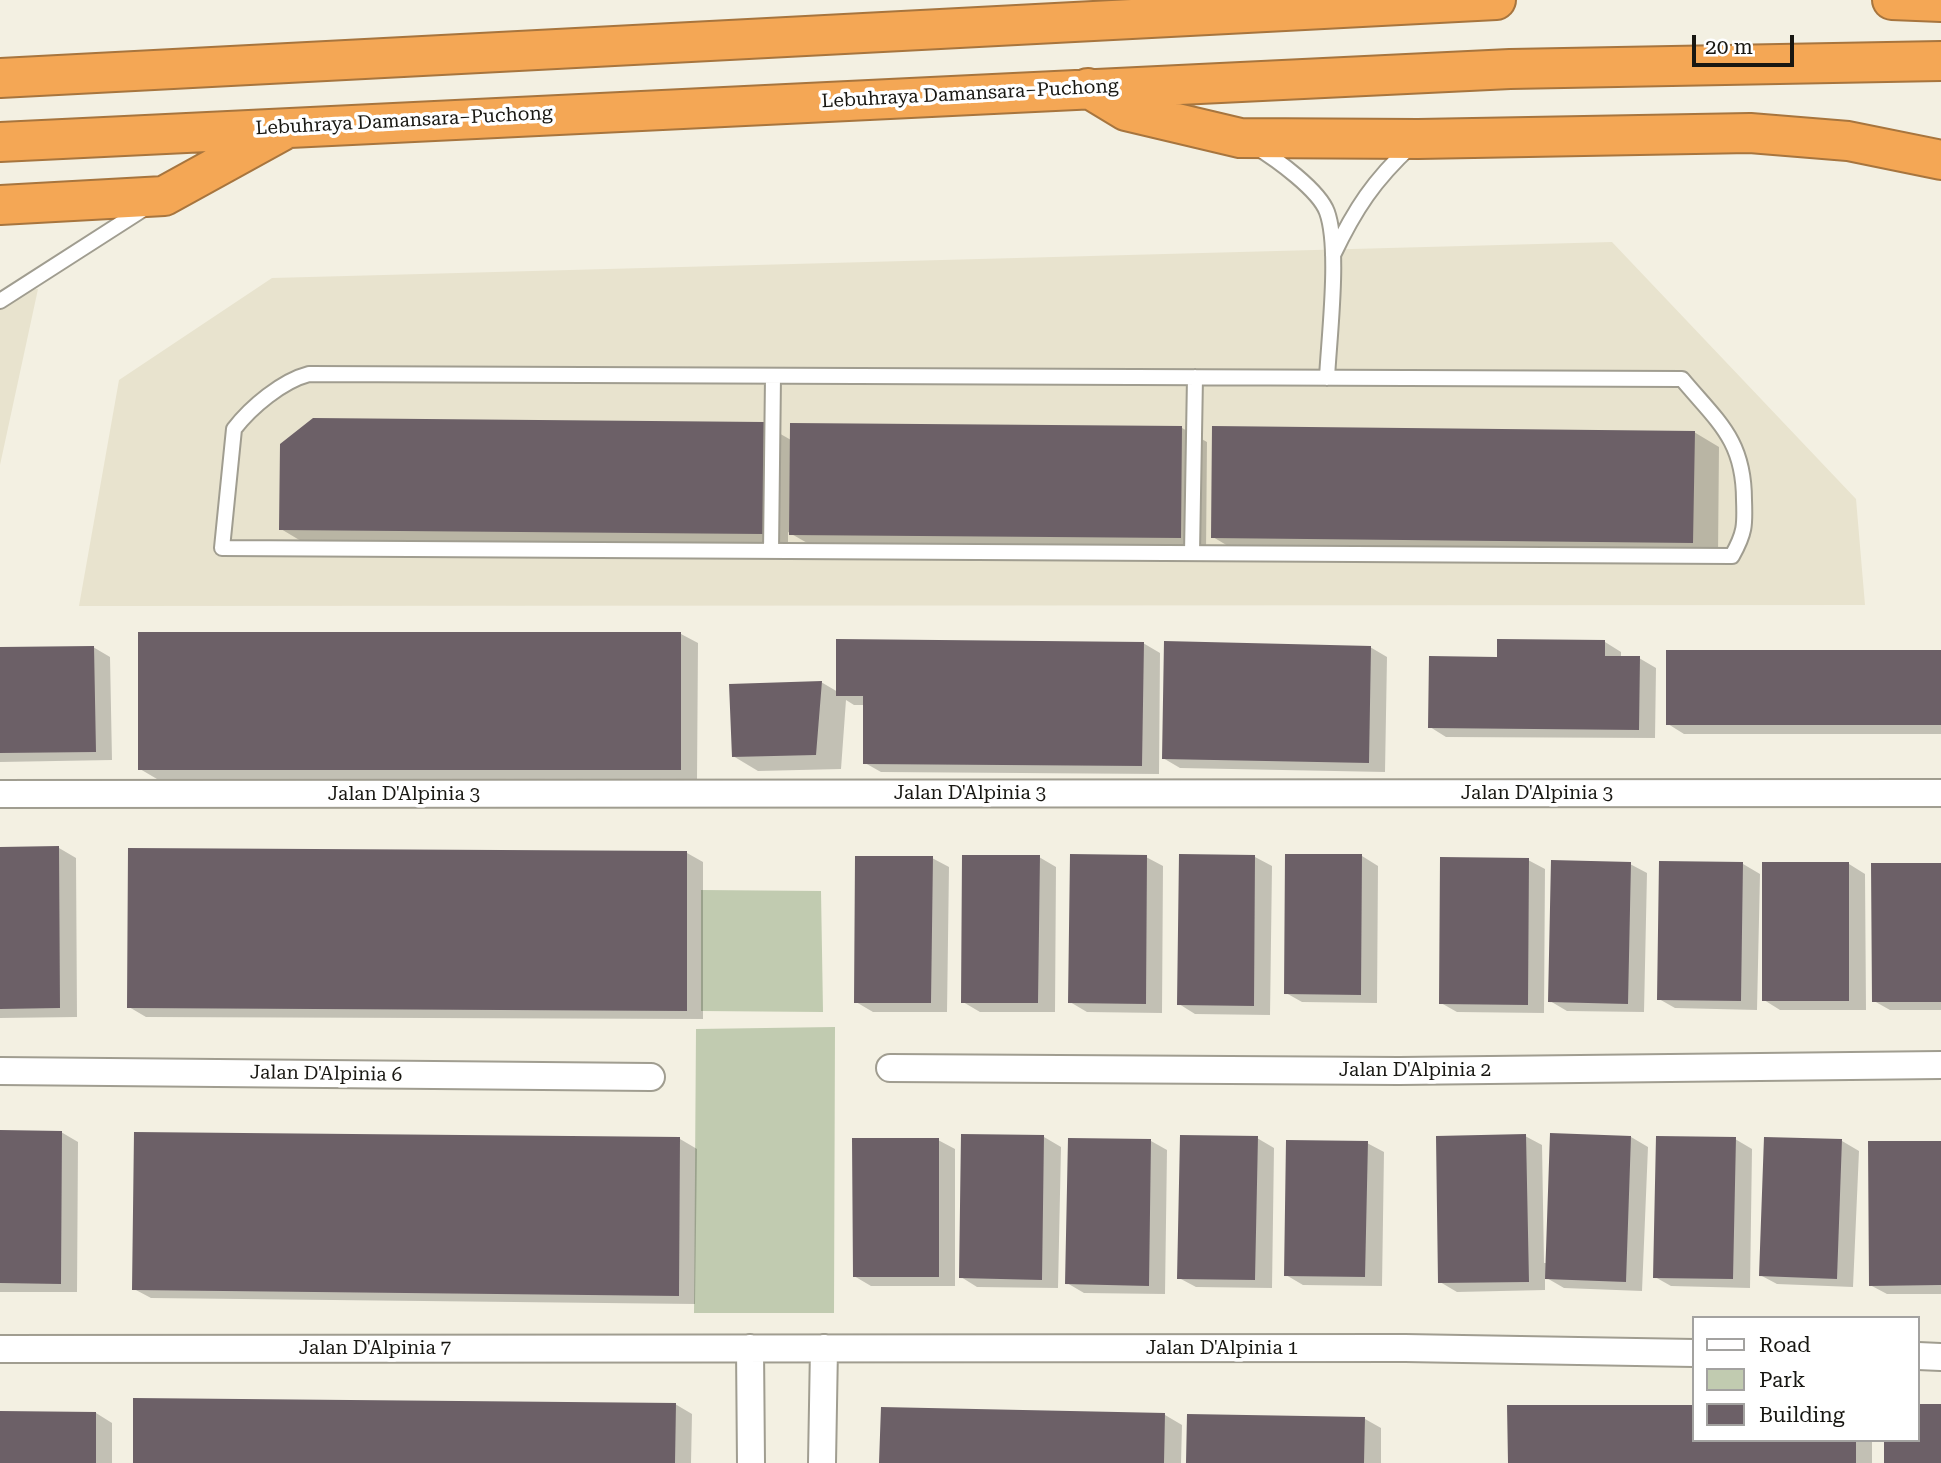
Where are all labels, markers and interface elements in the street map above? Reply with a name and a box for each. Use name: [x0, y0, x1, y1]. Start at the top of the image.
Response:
scale bar: [1696, 21, 1798, 65]
text: 20 m: [1705, 35, 1753, 59]
street label: Lebuhraya Damansara–Puchong: [821, 75, 1119, 113]
street label: Lebuhraya Damansara–Puchong: [255, 102, 553, 140]
street label: Jalan D'Alpinia 3: [894, 782, 1046, 804]
street label: Jalan D'Alpinia 3: [1461, 782, 1613, 804]
street label: Jalan D'Alpinia 3: [328, 783, 480, 805]
street label: Jalan D'Alpinia 2: [1339, 1059, 1491, 1081]
street label: Jalan D'Alpinia 6: [250, 1061, 402, 1087]
legend: [1692, 1316, 1920, 1442]
text: Road: [1759, 1333, 1811, 1357]
street label: Jalan D'Alpinia 7: [299, 1337, 451, 1359]
street label: Jalan D'Alpinia 1: [1146, 1337, 1298, 1359]
text: Park: [1759, 1368, 1805, 1392]
text: Building: [1759, 1403, 1845, 1427]

